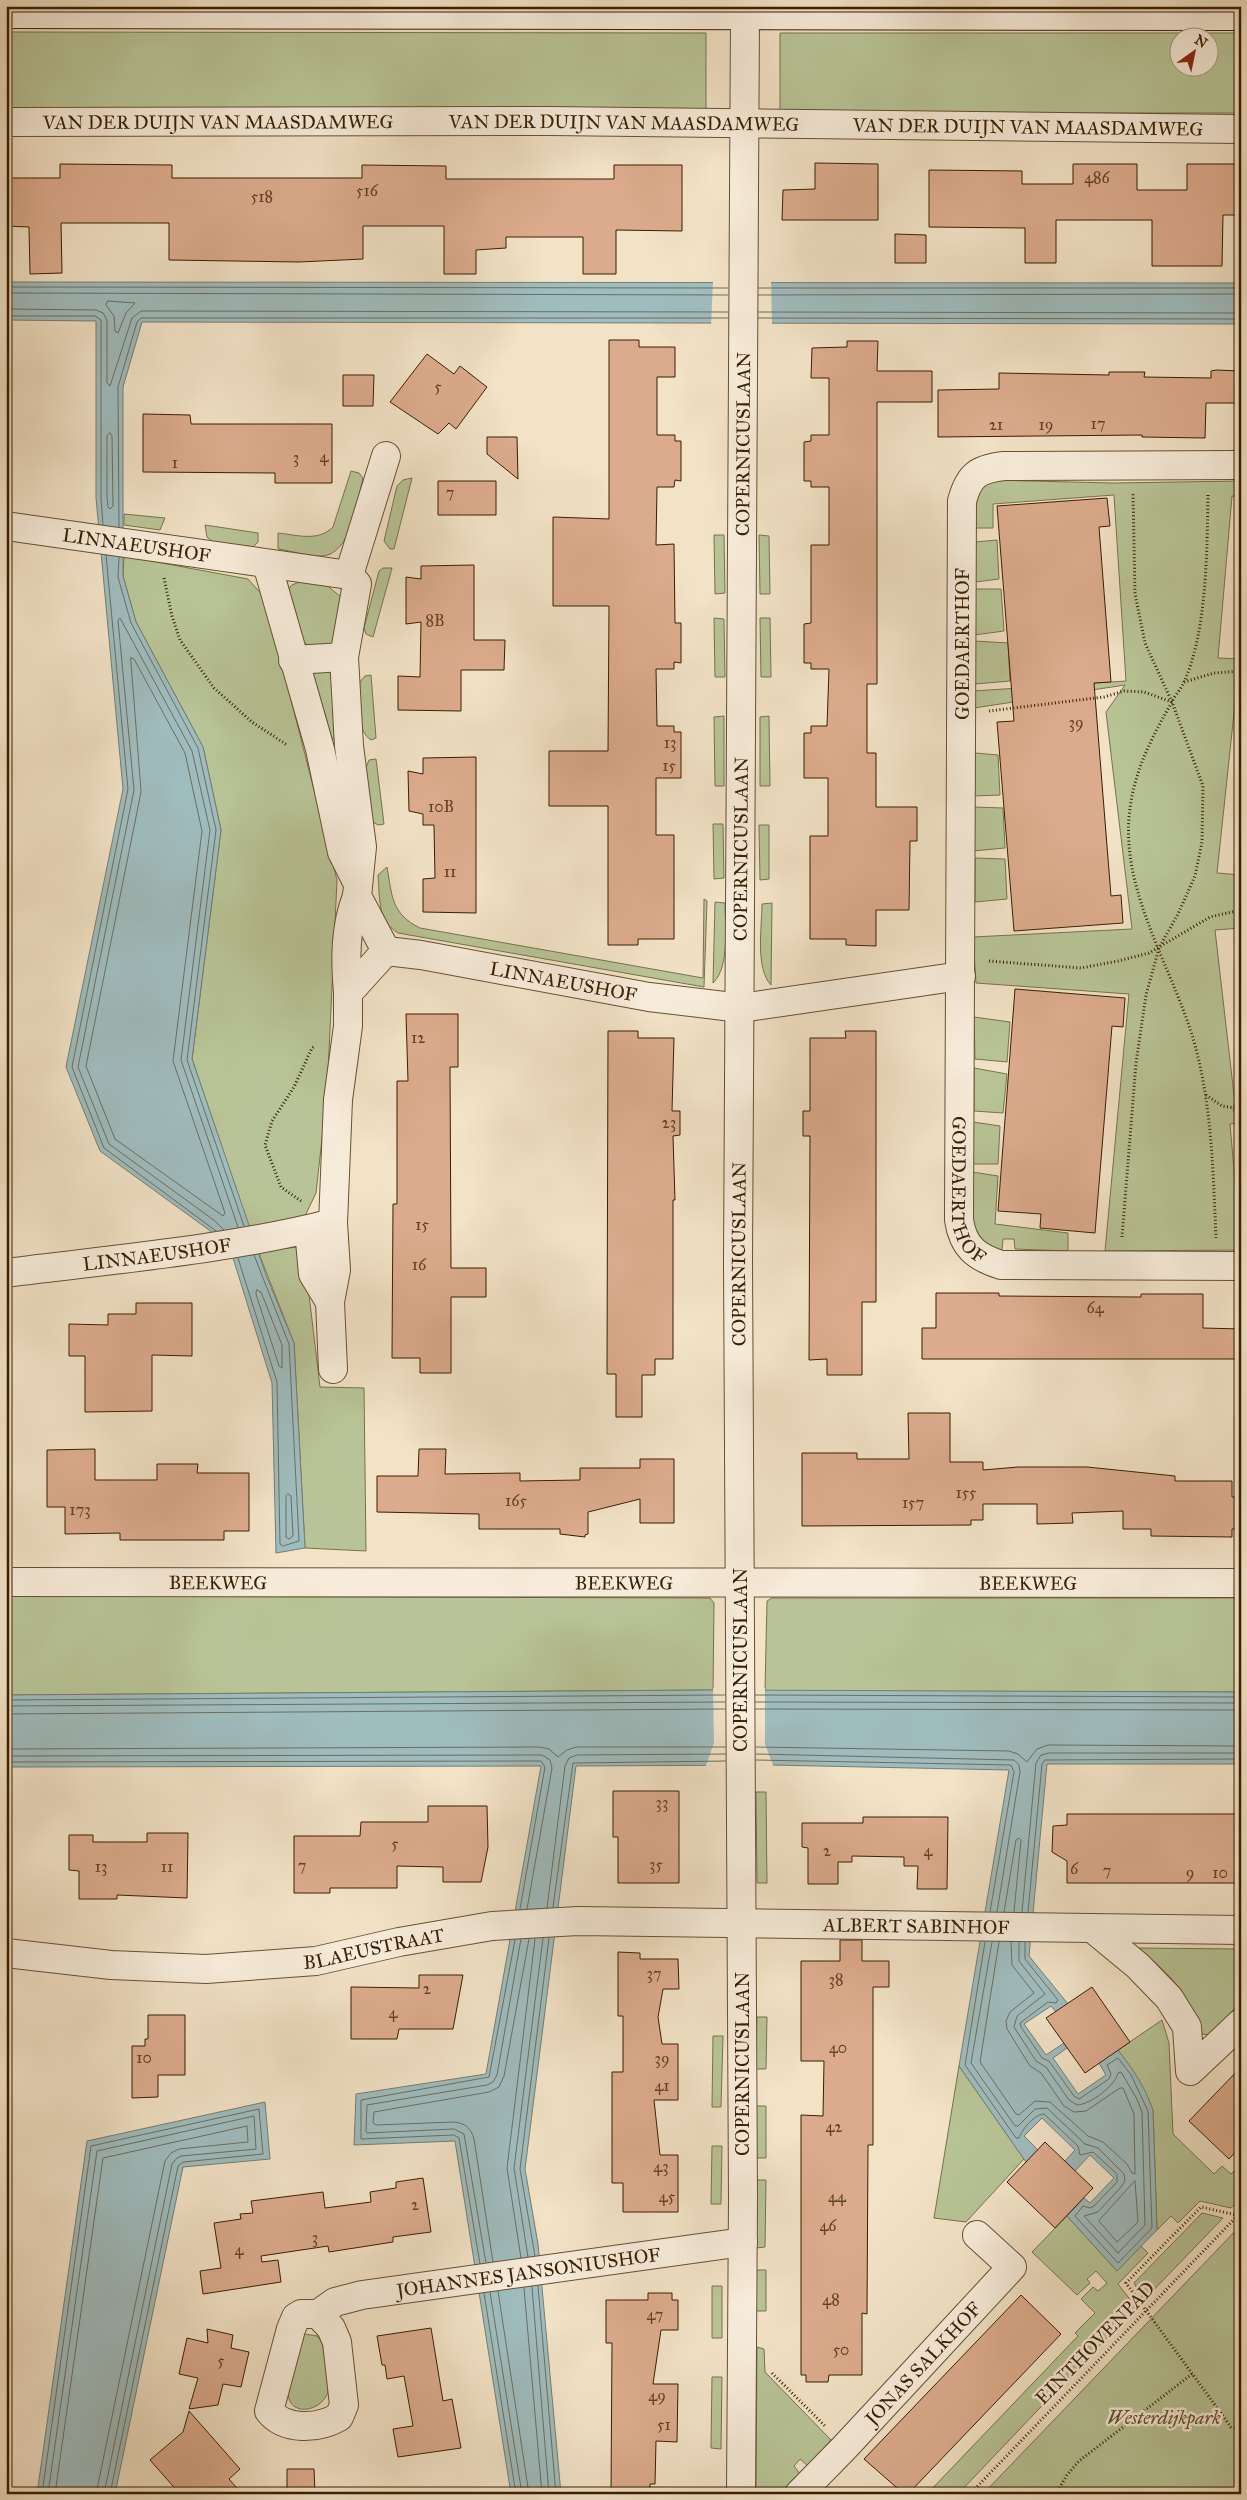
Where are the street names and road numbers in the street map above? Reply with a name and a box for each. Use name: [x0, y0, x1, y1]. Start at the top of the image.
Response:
street label: VAN DER DUIJN VAN MAASDAMWEG: [448, 109, 799, 135]
street label: VAN DER DUIJN VAN MAASDAMWEG: [42, 110, 393, 134]
street label: VAN DER DUIJN VAN MAASDAMWEG: [852, 113, 1203, 140]
street label: COPERNICUSLAAN: [731, 352, 755, 536]
street label: LINNAEUSHOF: [61, 523, 213, 567]
street label: GOEDAERTHOF: [951, 568, 974, 720]
street label: COPERNICUSLAAN: [728, 757, 752, 941]
street label: LINNAEUSHOF: [488, 956, 639, 1006]
street label: GOEDAERTHOF: [947, 1116, 991, 1269]
street label: COPERNICUSLAAN: [726, 1162, 750, 1346]
street label: LINNAEUSHOF: [81, 1233, 233, 1275]
street label: COPERNICUSLAAN: [729, 1568, 752, 1752]
street label: BEEKWEG: [169, 1571, 267, 1594]
street label: BEEKWEG: [575, 1571, 673, 1594]
street label: BEEKWEG: [979, 1571, 1077, 1594]
street label: ALBERT SABINHOF: [822, 1913, 1010, 1938]
street label: BLAEUSTRAAT: [302, 1923, 446, 1973]
street label: COPERNICUSLAAN: [731, 1972, 754, 2156]
street label: JOHANNES JANSONIUSHOF: [393, 2242, 662, 2303]
street label: EINTHOVENPAD: [1030, 2277, 1160, 2409]
street label: JONAS SALKHOF: [859, 2296, 986, 2432]

